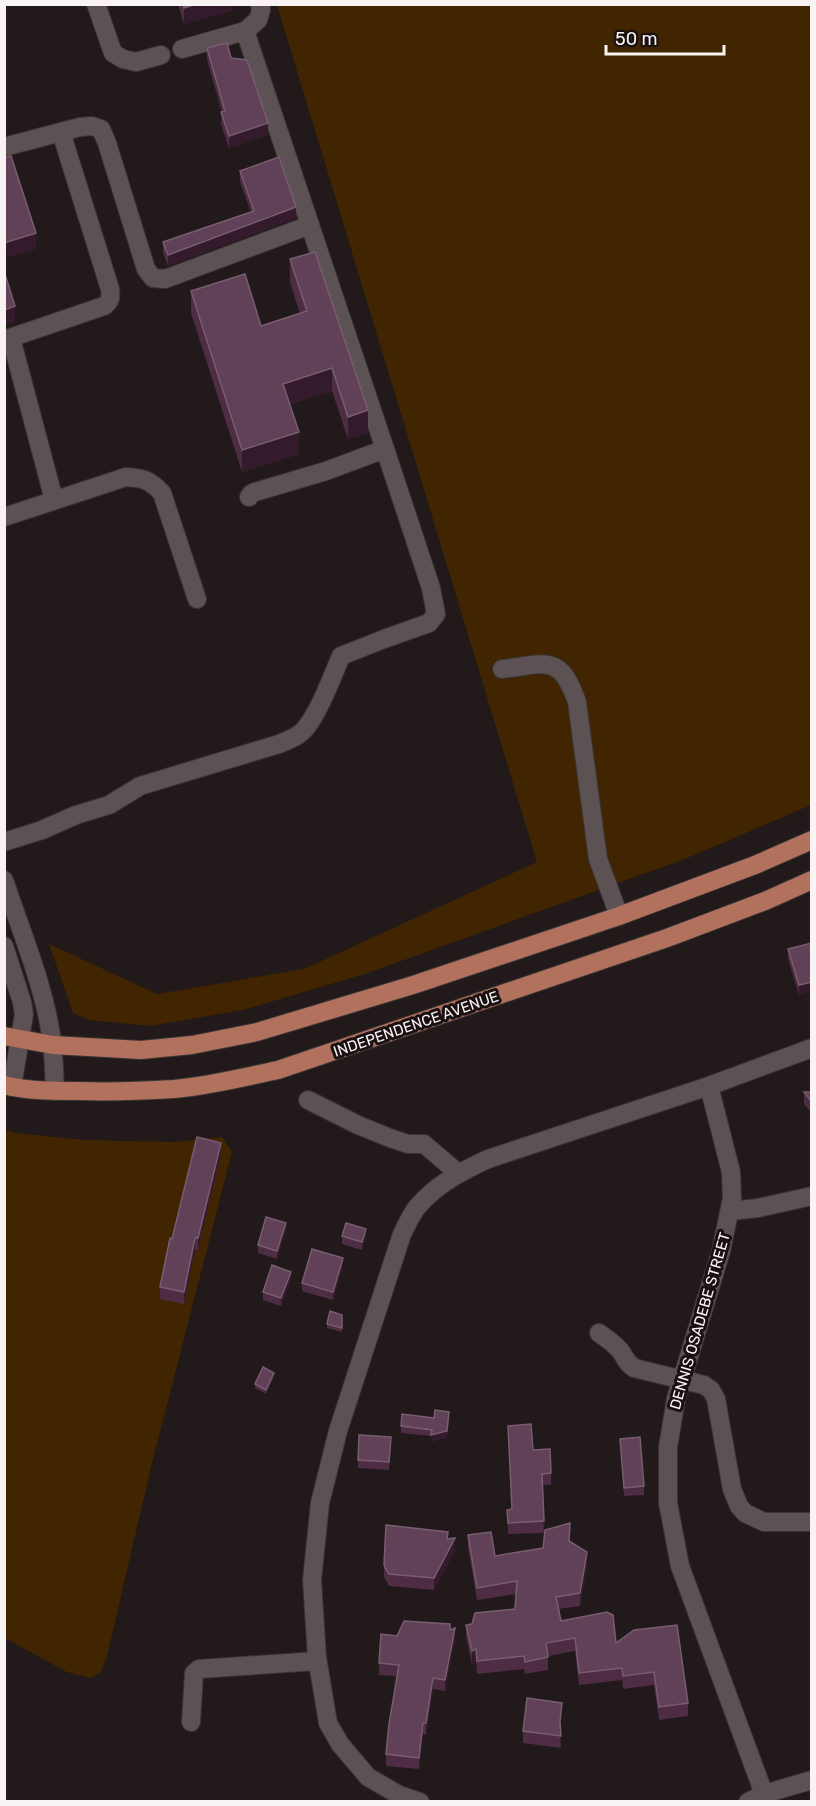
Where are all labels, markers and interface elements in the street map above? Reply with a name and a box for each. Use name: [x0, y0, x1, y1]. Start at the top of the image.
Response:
scale bar: [606, 18, 724, 56]
text: 50 m: [615, 28, 658, 50]
street label: INDEPENDENCE AVENUE: [331, 987, 501, 1061]
street label: DENNIS OSADEBE STREET: [666, 1230, 734, 1412]

